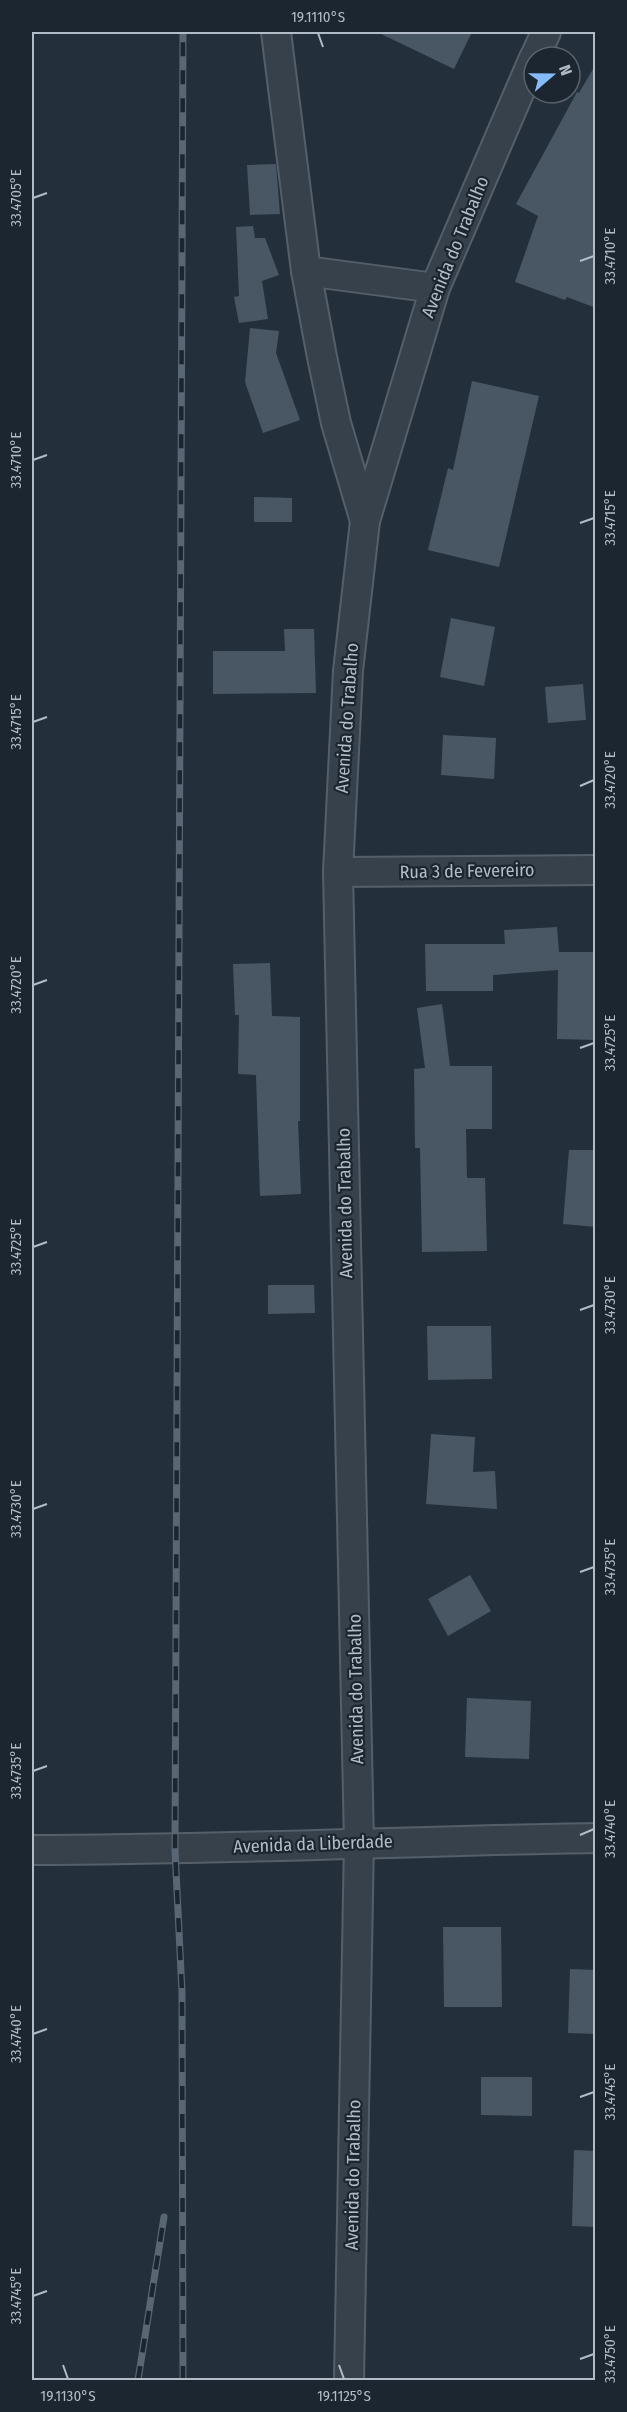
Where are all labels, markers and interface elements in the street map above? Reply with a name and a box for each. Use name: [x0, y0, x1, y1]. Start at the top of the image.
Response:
text: 19.1110°S: [291, 8, 345, 26]
north arrow: [522, 45, 582, 105]
text: N: [555, 62, 576, 78]
text: 33.4705°E: [7, 169, 25, 227]
street label: Avenida do Trabalho: [417, 173, 493, 321]
text: 33.4710°E: [601, 228, 619, 284]
text: 33.4710°E: [7, 432, 25, 488]
text: 33.4715°E: [601, 490, 619, 546]
street label: Avenida do Trabalho: [331, 642, 363, 794]
text: 33.4715°E: [7, 694, 25, 750]
text: 33.4720°E: [601, 751, 619, 809]
street label: Rua 3 de Fevereiro: [399, 859, 535, 883]
text: 33.4720°E: [7, 956, 25, 1014]
text: 33.4725°E: [601, 1015, 619, 1071]
street label: Avenida do Trabalho: [333, 1128, 357, 1278]
text: 33.4725°E: [7, 1219, 25, 1275]
text: 33.4730°E: [601, 1276, 619, 1334]
text: 33.4730°E: [7, 1480, 25, 1538]
text: 33.4735°E: [601, 1539, 619, 1595]
street label: Avenida do Trabalho: [344, 1614, 368, 1764]
text: 33.4735°E: [7, 1743, 25, 1799]
text: 33.4740°E: [601, 1800, 619, 1858]
street label: Avenida da Liberdade: [233, 1830, 393, 1858]
text: 33.4740°E: [7, 2005, 25, 2063]
text: 33.4745°E: [601, 2064, 619, 2120]
street label: Avenida do Trabalho: [341, 2100, 365, 2250]
text: 33.4745°E: [7, 2268, 25, 2324]
text: 33.4750°E: [601, 2325, 619, 2383]
text: 19.1130°S: [40, 2387, 96, 2405]
text: 19.1125°S: [317, 2387, 371, 2405]

